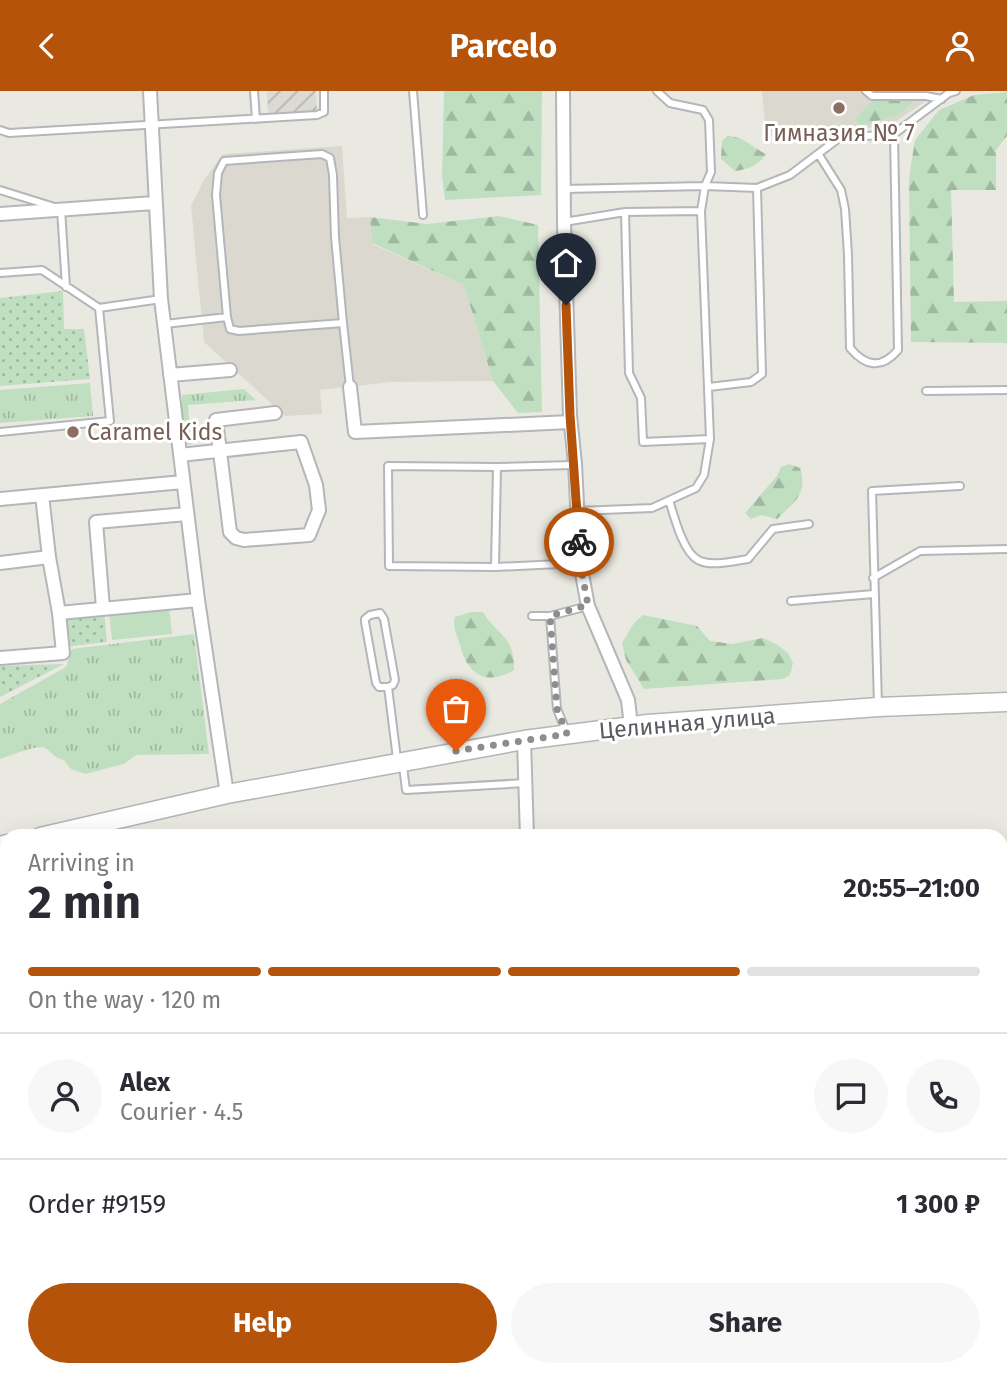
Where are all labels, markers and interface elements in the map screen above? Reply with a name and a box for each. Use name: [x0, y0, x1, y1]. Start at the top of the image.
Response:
icon: back: [28, 27, 66, 65]
text: Parcelo: [450, 27, 557, 65]
icon: person: [941, 27, 979, 65]
marker: Гимназия № 7: [831, 100, 847, 116]
place label: Гимназия № 7: [763, 119, 915, 147]
pin: [536, 233, 596, 305]
icon: home: [547, 244, 585, 282]
place label: Caramel Kids: [87, 418, 222, 446]
marker: Caramel Kids: [65, 424, 81, 440]
courier: [544, 507, 614, 577]
icon: bike: [560, 523, 598, 561]
pin: [426, 679, 486, 751]
icon: bag: [437, 690, 475, 728]
street label: Целинная улица: [597, 701, 777, 745]
text: Arriving in: [28, 849, 135, 877]
text: 20:55–21:00: [843, 873, 980, 904]
text: 2 min: [28, 875, 141, 930]
text: On the way · 120 m: [28, 986, 221, 1014]
button: person: [28, 1059, 102, 1133]
button: chat: [814, 1059, 888, 1133]
button: phone: [906, 1059, 980, 1133]
text: Alex: [120, 1067, 170, 1098]
text: Courier · 4.5: [120, 1098, 243, 1126]
text: Order #9159: [28, 1189, 166, 1220]
text: 1 300 ₽: [896, 1189, 980, 1220]
button: Help: [28, 1283, 497, 1363]
button: Share: [511, 1283, 980, 1363]

